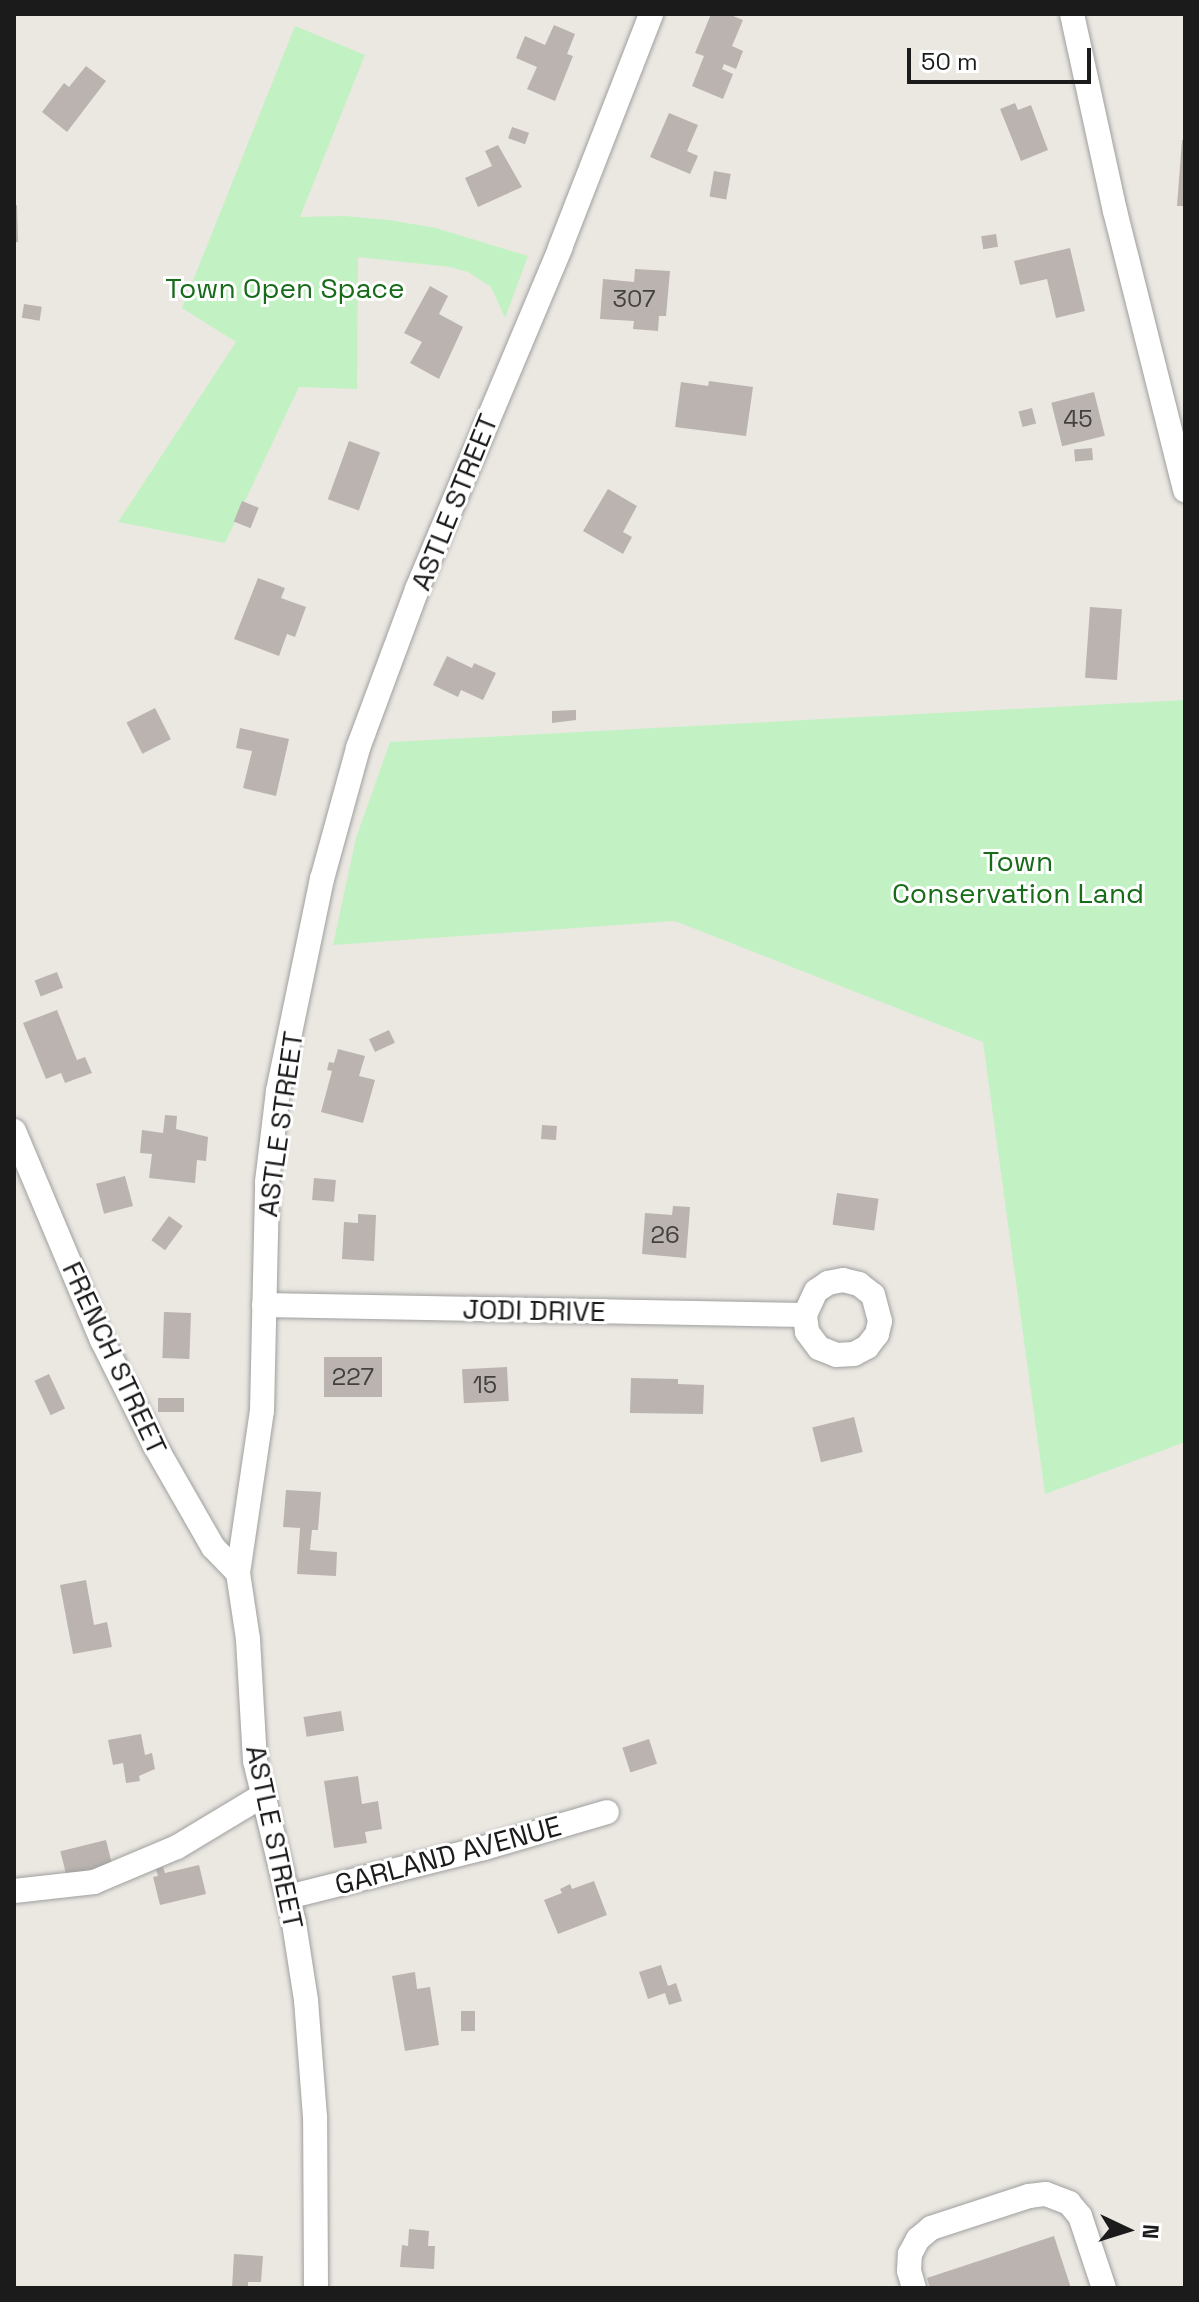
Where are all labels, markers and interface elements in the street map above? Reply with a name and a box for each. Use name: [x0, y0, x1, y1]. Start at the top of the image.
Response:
scale bar: [911, 32, 1095, 82]
text: 50 m: [921, 46, 978, 77]
park label: Town Open Space: [165, 271, 405, 305]
house number: 307: [613, 285, 655, 313]
house number: 45: [1063, 405, 1093, 433]
street label: ASTLE STREET: [403, 409, 505, 595]
park label: Town Conservation Land: [892, 844, 1144, 910]
street label: ASTLE STREET: [250, 1029, 310, 1219]
house number: 26: [650, 1221, 680, 1249]
street label: FRENCH STREET: [56, 1256, 174, 1460]
street label: JODI DRIVE: [462, 1292, 606, 1328]
house number: 227: [332, 1363, 374, 1391]
house number: 15: [473, 1371, 497, 1399]
street label: ASTLE STREET: [239, 1742, 311, 1932]
street label: GARLAND AVENUE: [331, 1809, 565, 1901]
north arrow: [1087, 2190, 1167, 2270]
text: N: [1136, 2223, 1165, 2240]

